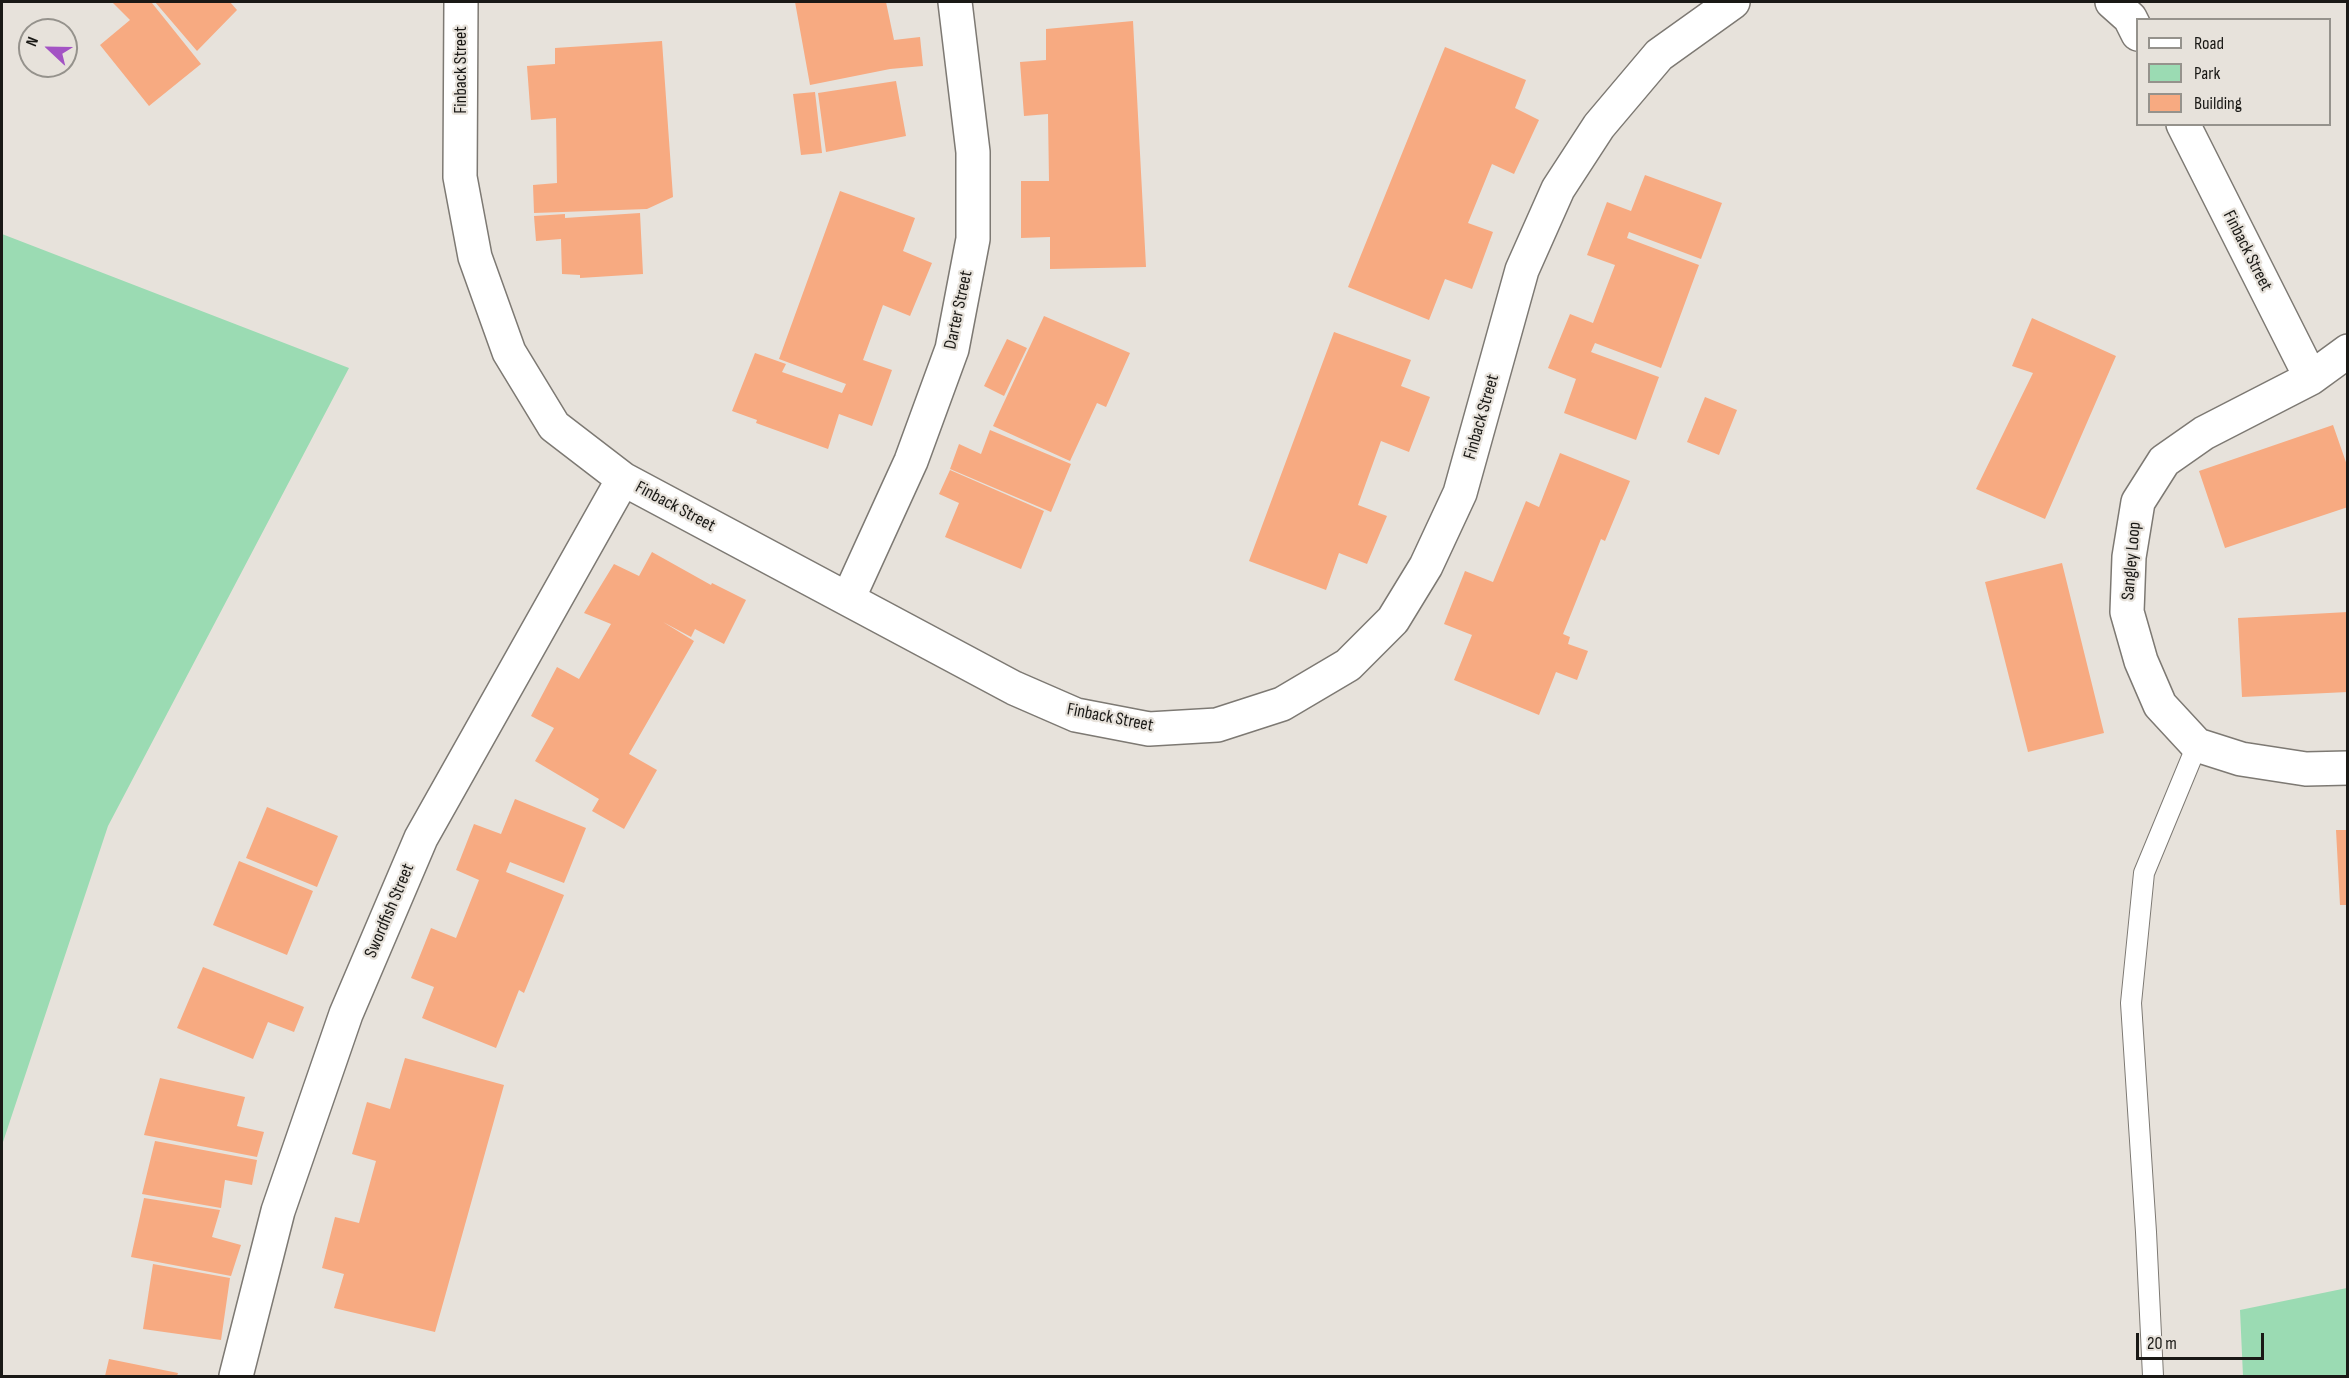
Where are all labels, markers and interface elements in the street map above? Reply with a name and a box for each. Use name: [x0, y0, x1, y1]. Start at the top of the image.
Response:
north arrow: [18, 18, 78, 78]
legend: [2136, 18, 2331, 126]
street label: Finback Street: [450, 26, 472, 114]
text: Road: [2194, 33, 2224, 54]
text: N: [22, 34, 43, 49]
text: Park: [2194, 63, 2220, 84]
text: Building: [2194, 93, 2242, 114]
street label: Finback Street: [2218, 207, 2276, 295]
street label: Darter Street: [940, 269, 978, 351]
street label: Finback Street: [1460, 372, 1504, 462]
street label: Finback Street: [631, 477, 719, 537]
street label: Sangley Loop: [2118, 521, 2146, 601]
street label: Finback Street: [1065, 699, 1155, 737]
street label: Swordfish Street: [360, 861, 420, 961]
scale bar: [2139, 1321, 2266, 1359]
text: 20 m: [2147, 1333, 2177, 1354]

